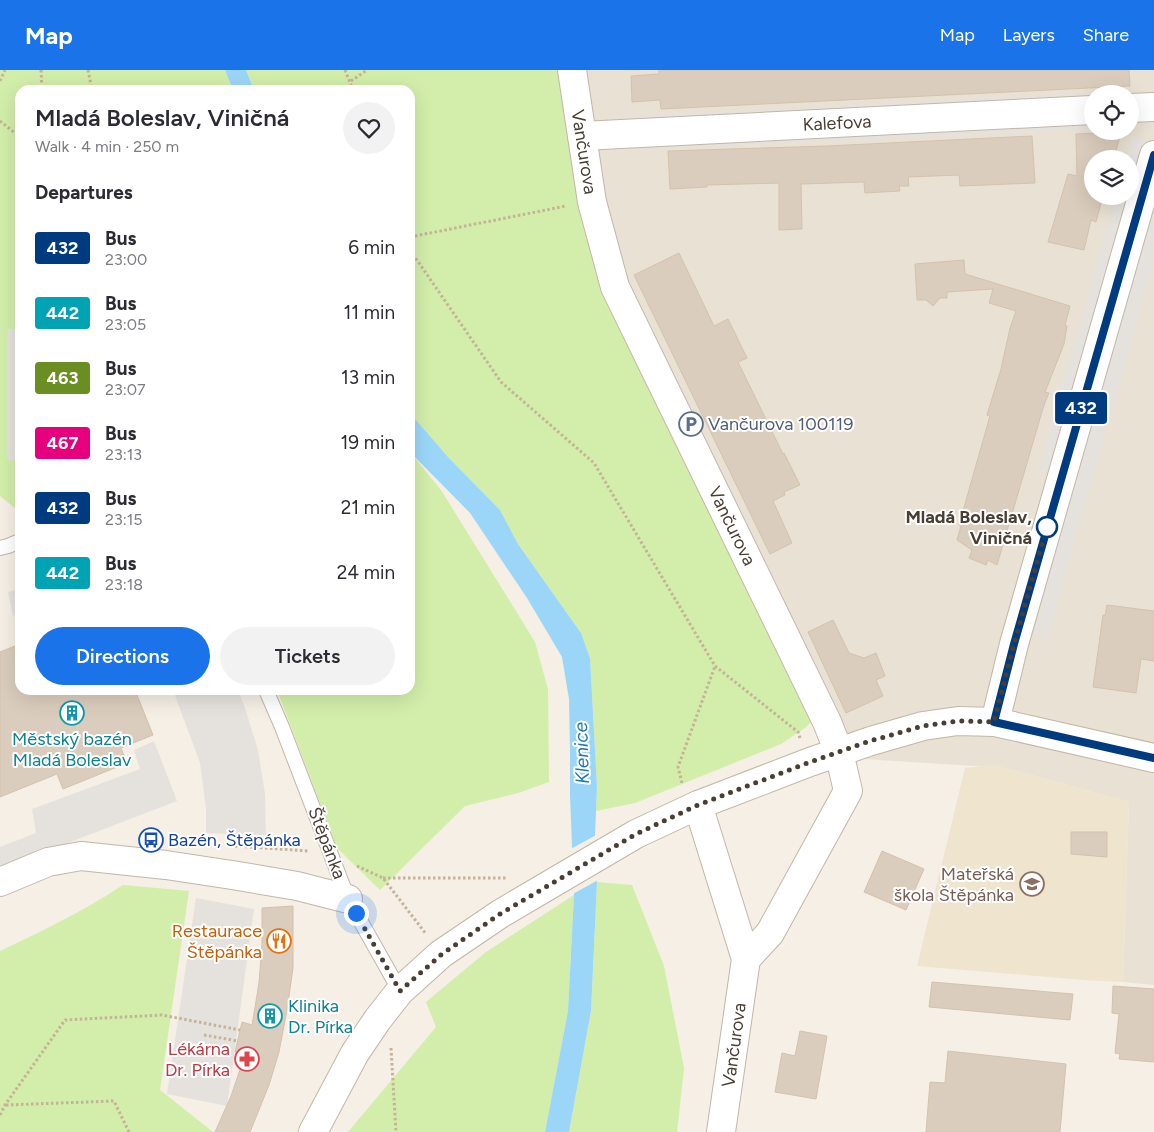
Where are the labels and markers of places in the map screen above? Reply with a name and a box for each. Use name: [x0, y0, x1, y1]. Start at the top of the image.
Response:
parking icon: Vančurova 100119: [678, 411, 704, 437]
place label: Vančurova 100119: [708, 413, 853, 435]
place label: Mladá Boleslav, Viničná: [905, 506, 1032, 549]
marker: Mladá Boleslav, Viničná: [1036, 516, 1058, 538]
building icon: Městský bazén Mladá Boleslav: [59, 700, 85, 726]
place label: Městský bazén Mladá Boleslav: [12, 728, 132, 771]
bus stop icon: Bazén, Štěpánka: [138, 827, 164, 853]
place label: Bazén, Štěpánka: [168, 829, 301, 851]
place label: Mateřská škola Štěpánka: [894, 863, 1014, 906]
school or university icon: Mateřská škola Štěpánka: [1019, 871, 1045, 897]
place label: Restaurace Štěpánka: [172, 920, 262, 963]
restaurant icon: Restaurace Štěpánka: [266, 928, 292, 954]
place label: Klinika Dr. Pírka: [288, 995, 353, 1038]
building icon: Klinika Dr. Pírka: [257, 1003, 283, 1029]
place label: Lékárna Dr. Pírka: [165, 1038, 230, 1081]
pharmacy icon: Lékárna Dr. Pírka: [234, 1046, 260, 1072]

